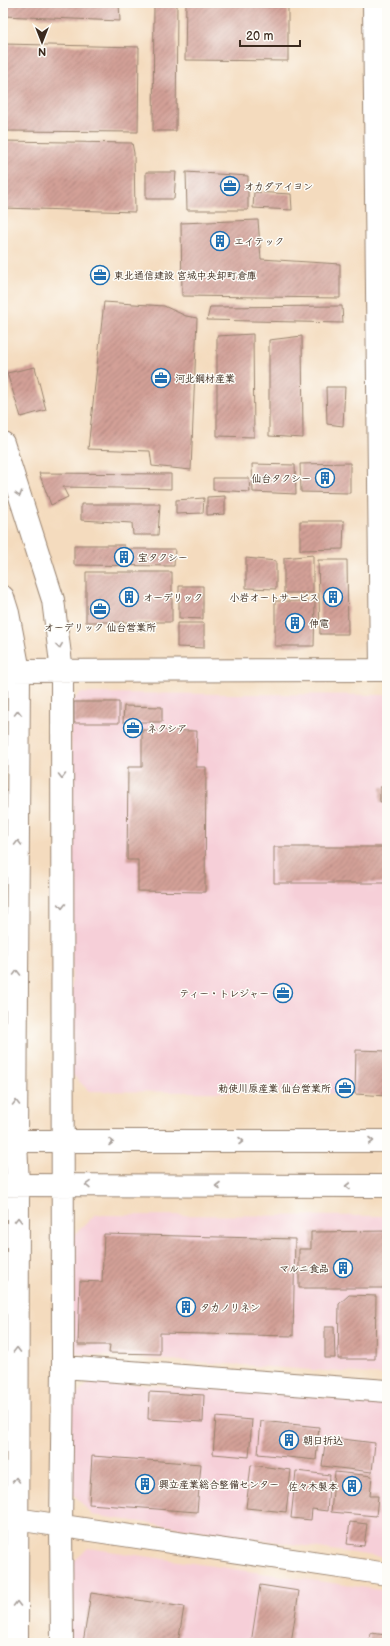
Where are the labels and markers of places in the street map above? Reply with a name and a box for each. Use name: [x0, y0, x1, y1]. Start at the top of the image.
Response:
office icon: オカダアイヨン: [219, 175, 241, 197]
place label: オカダアイヨン: [244, 181, 313, 193]
building icon: エイテック: [209, 230, 231, 252]
place label: エイテック: [234, 236, 284, 248]
office icon: 東北通信建設 宮城中央卸町倉庫: [89, 264, 111, 286]
place label: 東北通信建設 宮城中央卸町倉庫: [114, 270, 257, 282]
office icon: 河北鋼材産業: [150, 367, 172, 389]
place label: 河北鋼材産業: [175, 373, 235, 385]
building icon: 仙台タクシー: [314, 467, 336, 489]
place label: 仙台タクシー: [251, 473, 311, 485]
building icon: 宝タクシー: [113, 546, 135, 568]
place label: 宝タクシー: [138, 552, 188, 564]
building icon: オーデリック: [118, 586, 140, 608]
building icon: 小岩オートサービス: [322, 586, 344, 608]
place label: オーデリック: [143, 592, 203, 604]
place label: 小岩オートサービス: [229, 592, 319, 604]
office icon: オーデリック 仙台営業所: [89, 598, 111, 620]
building icon: 伸電: [284, 612, 306, 634]
place label: 伸電: [309, 618, 329, 630]
place label: オーデリック 仙台営業所: [44, 622, 156, 634]
office icon: ネクシア: [122, 717, 144, 739]
place label: ネクシア: [147, 723, 187, 735]
office icon: ティー・トレジャー: [272, 982, 294, 1004]
place label: ティー・トレジャー: [180, 988, 269, 1000]
office icon: 勅使川原産業 仙台営業所: [334, 1077, 356, 1099]
place label: 勅使川原産業 仙台営業所: [218, 1083, 331, 1095]
building icon: マルニ食品: [332, 1257, 354, 1279]
place label: マルニ食品: [279, 1263, 329, 1275]
building icon: タカノリネン: [175, 1296, 197, 1318]
place label: タカノリネン: [200, 1302, 260, 1314]
building icon: 朝日折込: [278, 1429, 300, 1451]
place label: 朝日折込: [303, 1435, 343, 1447]
building icon: 興立産業総合整備センター: [134, 1473, 156, 1495]
building icon: 佐々木製本: [341, 1475, 363, 1497]
place label: 興立産業総合整備センター: [159, 1479, 279, 1491]
place label: 佐々木製本: [288, 1481, 338, 1493]

